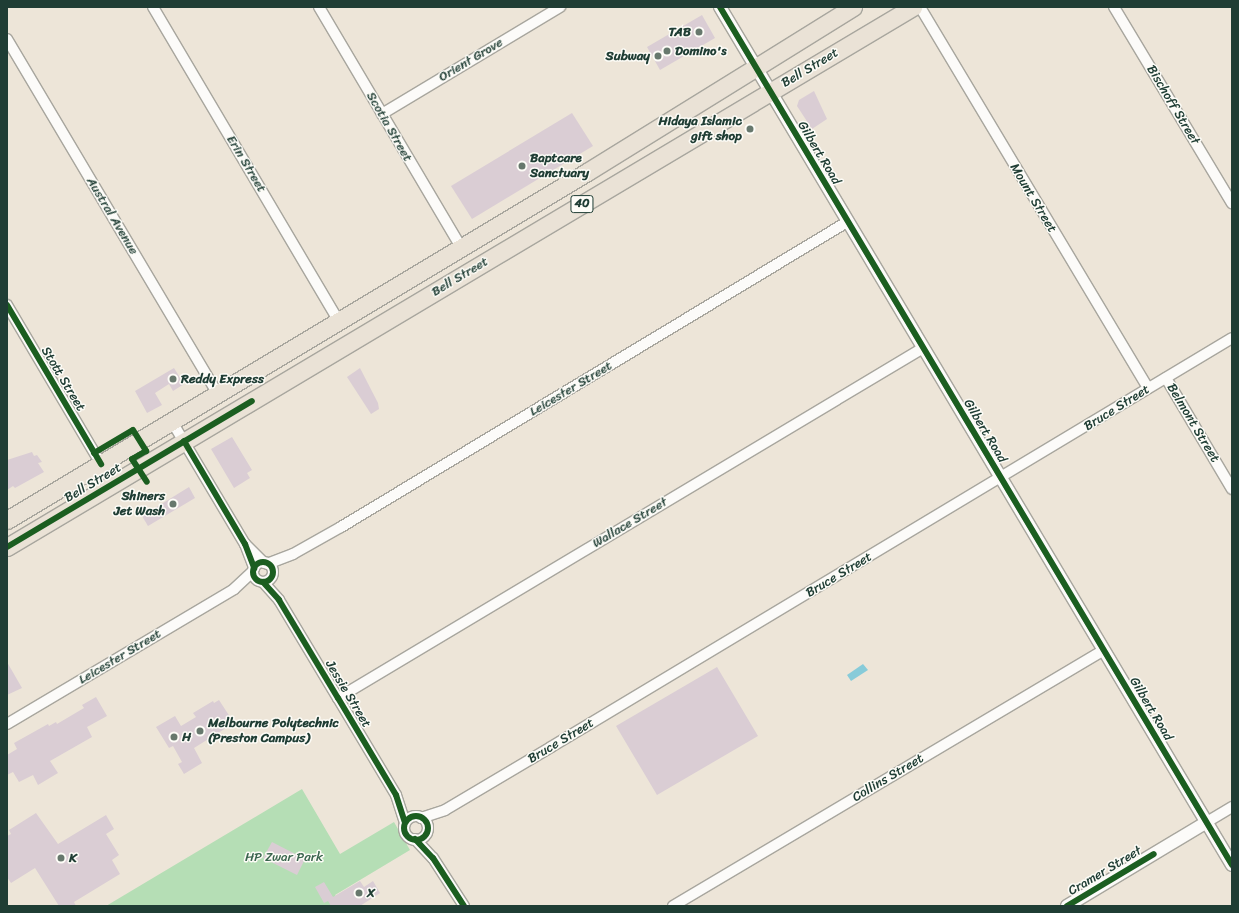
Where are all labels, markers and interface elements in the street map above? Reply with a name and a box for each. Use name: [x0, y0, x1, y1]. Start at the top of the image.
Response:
place label: TAB: [668, 24, 691, 40]
marker: TAB: [694, 27, 704, 37]
street label: Orient Grove: [436, 35, 506, 85]
place label: Domino's: [675, 43, 727, 59]
street label: Bell Street: [779, 45, 841, 91]
marker: Domino's: [662, 46, 672, 56]
place label: Subway: [606, 48, 650, 64]
marker: Subway: [653, 51, 663, 61]
street label: Bischoff Street: [1143, 62, 1203, 148]
street label: Scotia Street: [363, 89, 415, 165]
place label: Hidaya Islamic gift shop: [658, 114, 742, 145]
street label: Gilbert Road: [794, 118, 844, 188]
marker: Hidaya Islamic gift shop: [745, 124, 755, 134]
street label: Erin Street: [223, 132, 269, 196]
place label: Baptcare Sanctuary: [530, 151, 589, 182]
marker: Baptcare Sanctuary: [517, 161, 527, 171]
street label: Mount Street: [1006, 161, 1060, 235]
street label: Austral Avenue: [83, 174, 141, 258]
road number: 40: [570, 194, 594, 214]
street label: Bell Street: [429, 254, 491, 300]
street label: Stott Street: [38, 344, 88, 414]
street label: Leicester Street: [527, 358, 615, 420]
place label: Reddy Express: [181, 371, 264, 387]
marker: Reddy Express: [168, 374, 178, 384]
street label: Belmont Street: [1163, 381, 1223, 465]
street label: Bruce Street: [1081, 382, 1153, 434]
street label: Gilbert Road: [960, 396, 1010, 466]
street label: Bell Street: [62, 460, 124, 506]
place label: Shiners Jet Wash: [114, 489, 165, 520]
street label: Wallace Street: [590, 495, 670, 551]
marker: Shiners Jet Wash: [168, 499, 178, 509]
street label: Bruce Street: [803, 549, 875, 601]
street label: Leicester Street: [76, 626, 164, 688]
street label: Jessie Street: [322, 658, 374, 730]
street label: Gilbert Road: [1126, 674, 1176, 744]
street label: Bruce Street: [525, 715, 597, 767]
place label: Melbourne Polytechnic (Preston Campus): [208, 716, 339, 747]
marker: Melbourne Polytechnic (Preston Campus): [195, 726, 205, 736]
place label: H: [182, 729, 191, 745]
marker: H: [169, 732, 179, 742]
street label: Collins Street: [850, 751, 926, 805]
street label: Cramer Street: [1065, 843, 1145, 899]
park label: HP Zwar Park: [245, 849, 323, 865]
place label: K: [69, 850, 77, 866]
marker: K: [56, 853, 66, 863]
place label: X: [367, 885, 376, 901]
marker: X: [354, 888, 364, 898]

